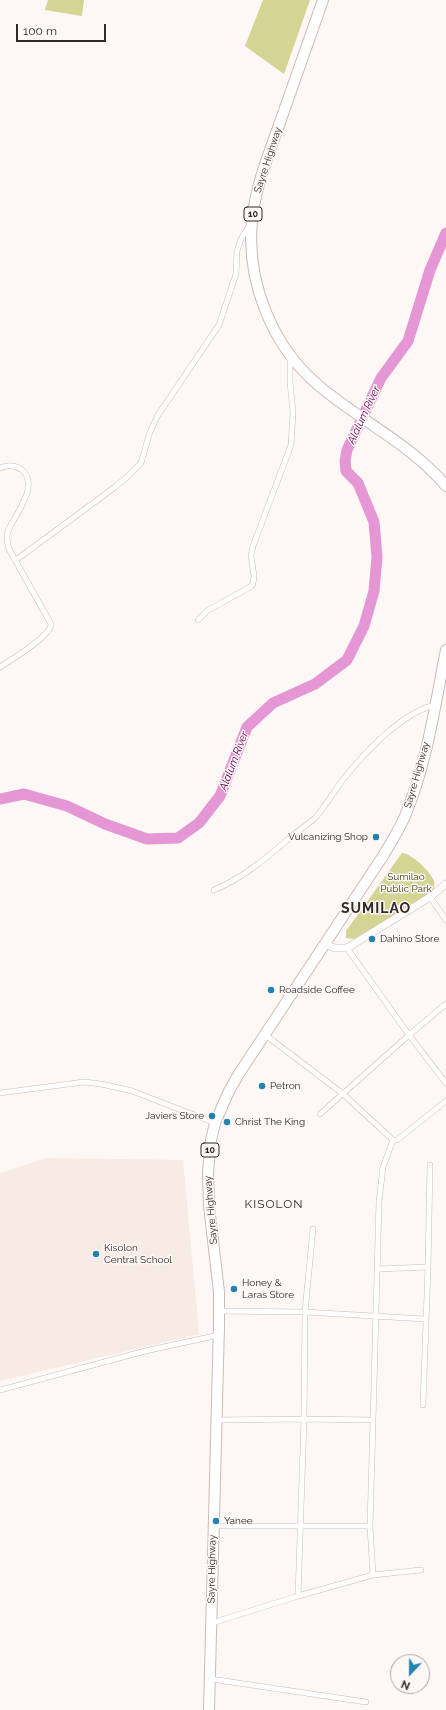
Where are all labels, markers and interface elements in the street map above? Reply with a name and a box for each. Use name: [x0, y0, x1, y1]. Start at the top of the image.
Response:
scale bar: [18, 16, 108, 42]
text: 100 m: [23, 24, 57, 38]
street label: Sayre Highway: [252, 125, 284, 195]
road number: 10: [244, 207, 262, 221]
water label: Alalum River: [345, 384, 383, 446]
water label: Alalum River: [217, 730, 251, 792]
street label: Sayre Highway: [402, 740, 432, 810]
place label: Vulcanizing Shop: [288, 831, 368, 843]
marker: Vulcanizing Shop: [371, 832, 381, 842]
park label: Sumilao Public Park: [380, 871, 432, 894]
district label: SUMILAO: [341, 901, 411, 917]
place label: Dahino Store: [380, 933, 439, 945]
marker: Dahino Store: [367, 934, 377, 944]
place label: Roadside Coffee: [279, 984, 355, 996]
marker: Roadside Coffee: [266, 985, 276, 995]
place label: Petron: [270, 1080, 300, 1092]
marker: Petron: [257, 1081, 267, 1091]
place label: Javiers Store: [145, 1110, 204, 1122]
marker: Javiers Store: [207, 1111, 217, 1121]
place label: Christ The King: [235, 1116, 305, 1128]
marker: Christ The King: [222, 1117, 232, 1127]
road number: 10: [201, 1143, 219, 1157]
street label: Sayre Highway: [202, 1175, 220, 1245]
district label: KISOLON: [245, 1197, 303, 1211]
place label: Kisolon Central School: [104, 1242, 172, 1266]
marker: Kisolon Central School: [91, 1249, 101, 1259]
place label: Honey & Laras Store: [242, 1277, 294, 1300]
marker: Honey & Laras Store: [229, 1284, 239, 1294]
place label: Yanee: [224, 1515, 253, 1527]
marker: Yanee: [211, 1516, 221, 1526]
street label: Sayre Highway: [205, 1535, 219, 1603]
north arrow: [390, 1654, 430, 1694]
text: N: [399, 1677, 412, 1692]

